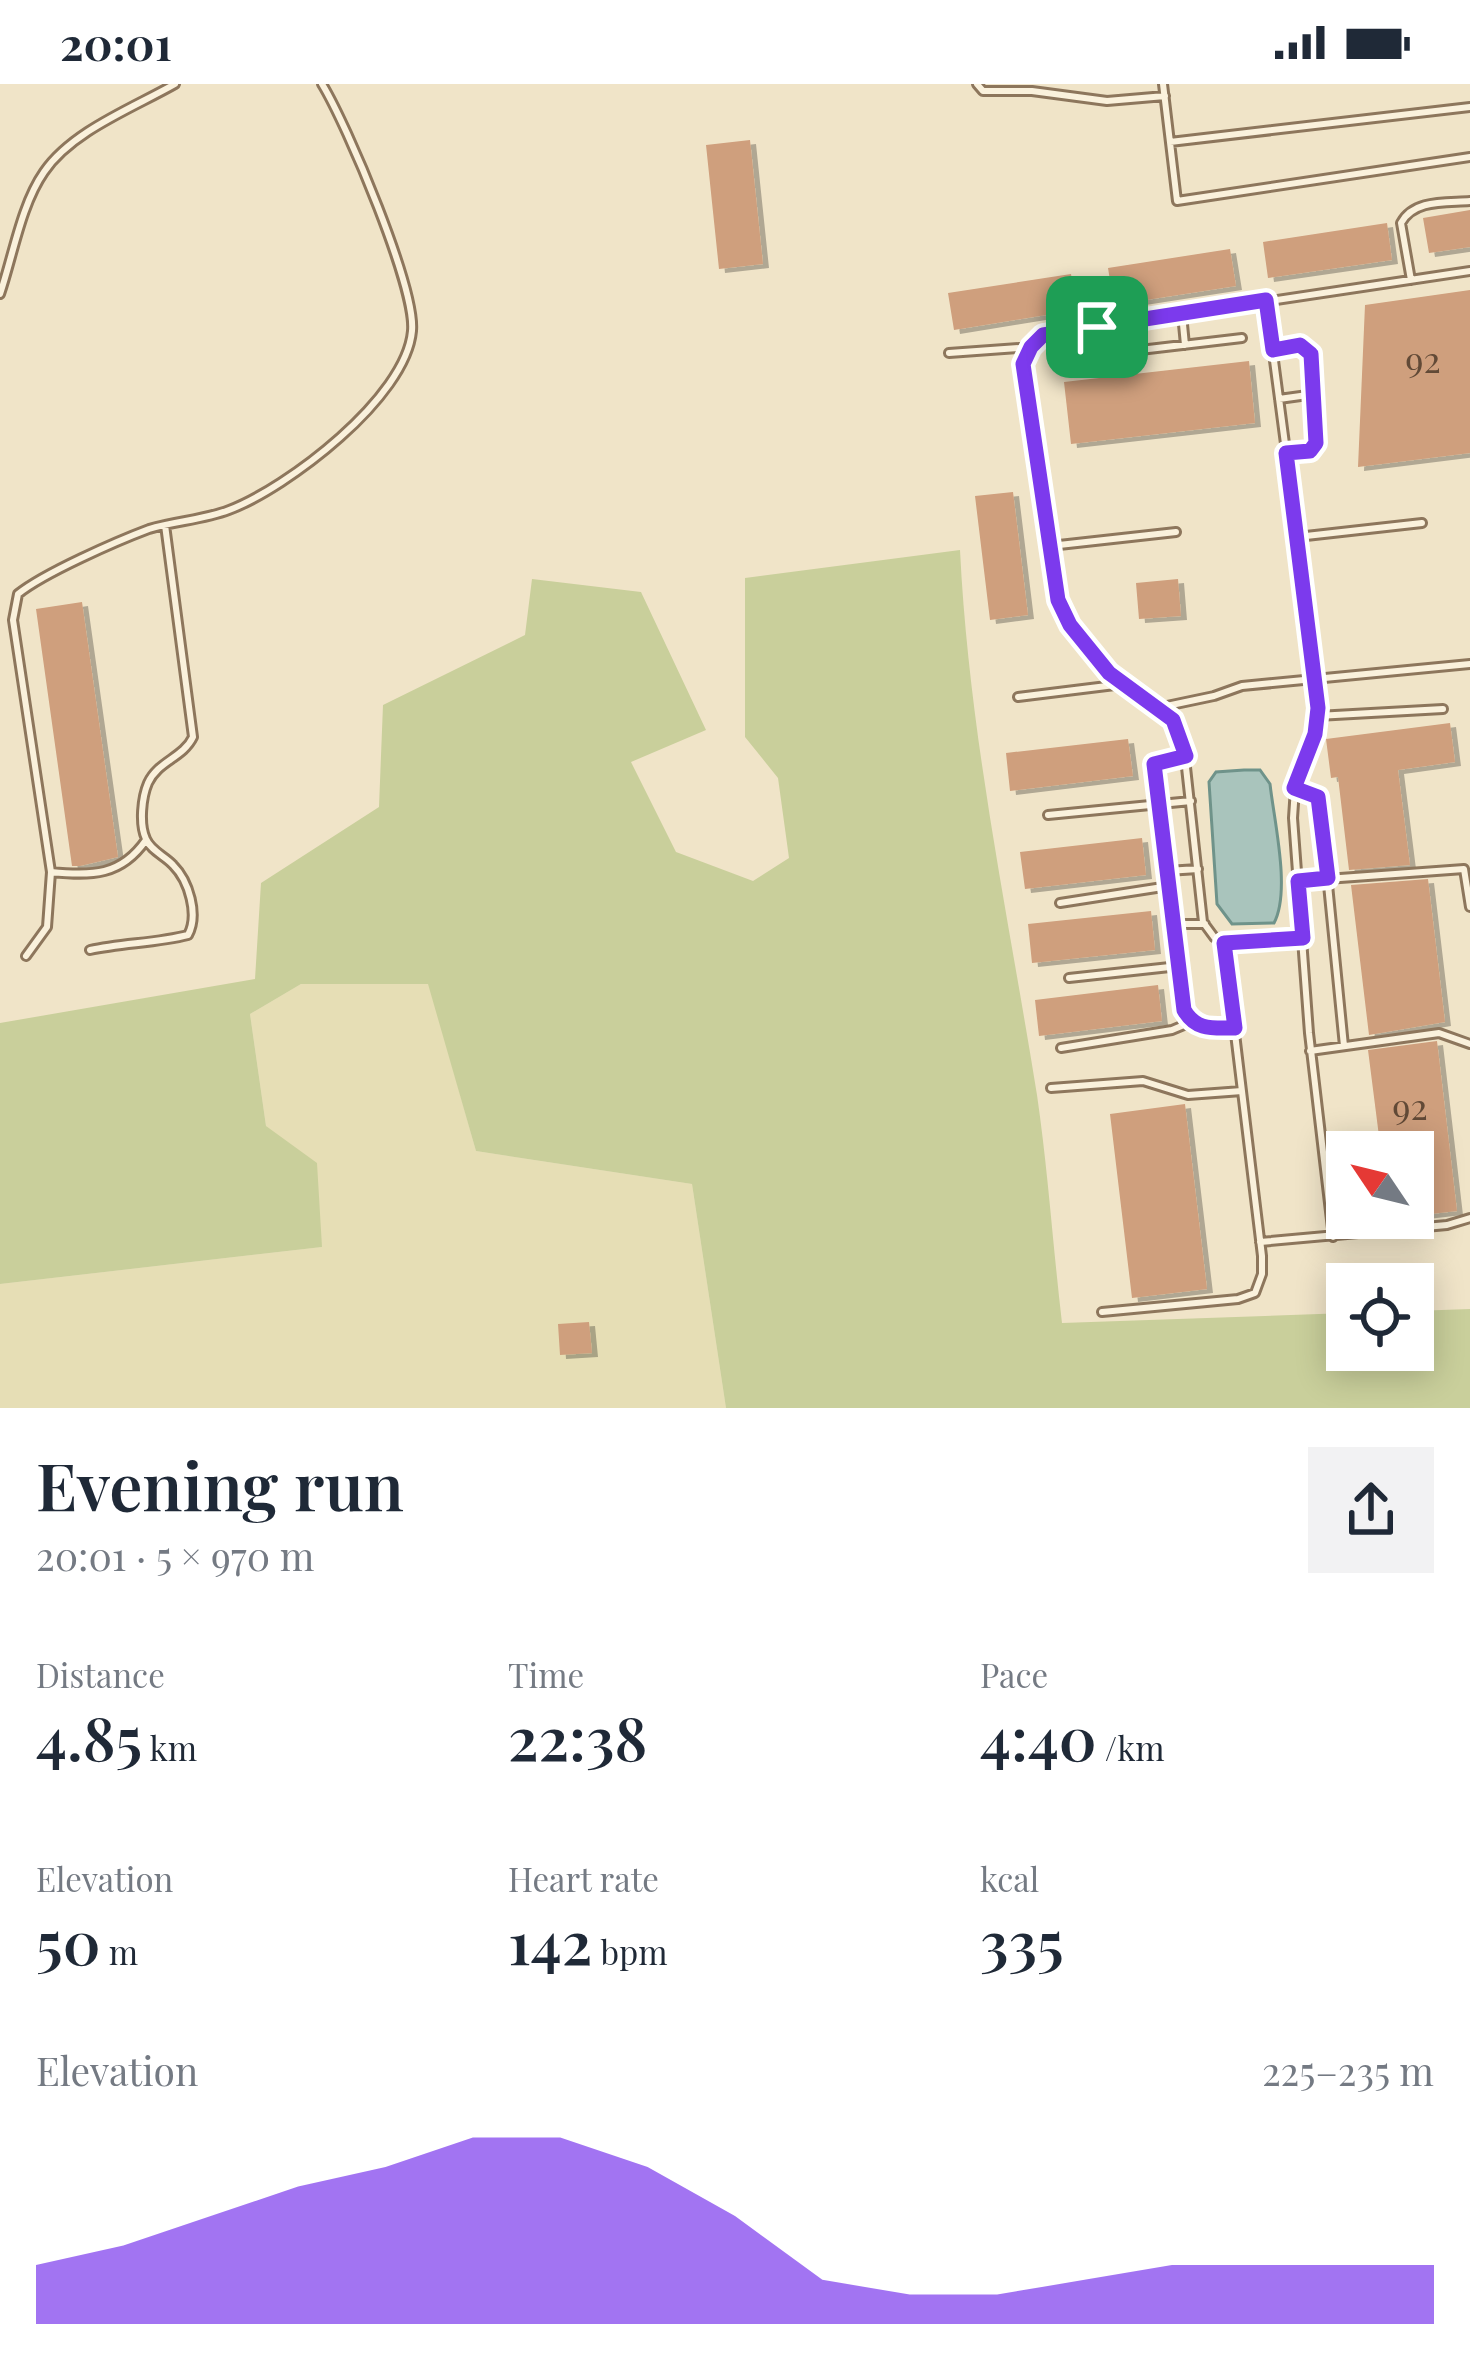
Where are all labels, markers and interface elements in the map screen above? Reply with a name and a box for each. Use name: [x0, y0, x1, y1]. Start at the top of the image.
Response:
text: 20:01: [60, 12, 172, 72]
pin: [1046, 276, 1148, 378]
icon: arrive: [1064, 294, 1130, 360]
house number: 92: [1405, 334, 1441, 382]
house number: 92: [1392, 1081, 1428, 1129]
north arrow: [1326, 1131, 1434, 1239]
map controls: [1326, 1131, 1434, 1371]
button: locate: [1326, 1263, 1434, 1371]
text: Evening run: [36, 1440, 404, 1528]
button: share: [1308, 1447, 1434, 1573]
text: 20:01 · 5 × 970 m: [36, 1529, 314, 1581]
text: Distance: [36, 1652, 165, 1696]
text: Time: [508, 1652, 584, 1696]
text: Pace: [980, 1652, 1048, 1696]
text: 4.85: [36, 1696, 142, 1776]
text: 22:38: [508, 1696, 647, 1776]
text: 4:40: [980, 1696, 1097, 1776]
text: km: [142, 1725, 197, 1769]
text: /km: [1097, 1725, 1165, 1769]
text: Elevation: [36, 1856, 173, 1900]
text: Heart rate: [508, 1856, 659, 1900]
text: kcal: [980, 1856, 1039, 1900]
text: 50: [36, 1900, 101, 1980]
text: 142: [508, 1900, 592, 1980]
text: 335: [980, 1900, 1064, 1980]
text: m: [101, 1929, 138, 1973]
text: bpm: [592, 1929, 668, 1973]
text: Elevation: [36, 2044, 198, 2096]
text: 225–235 m: [1262, 2044, 1434, 2096]

